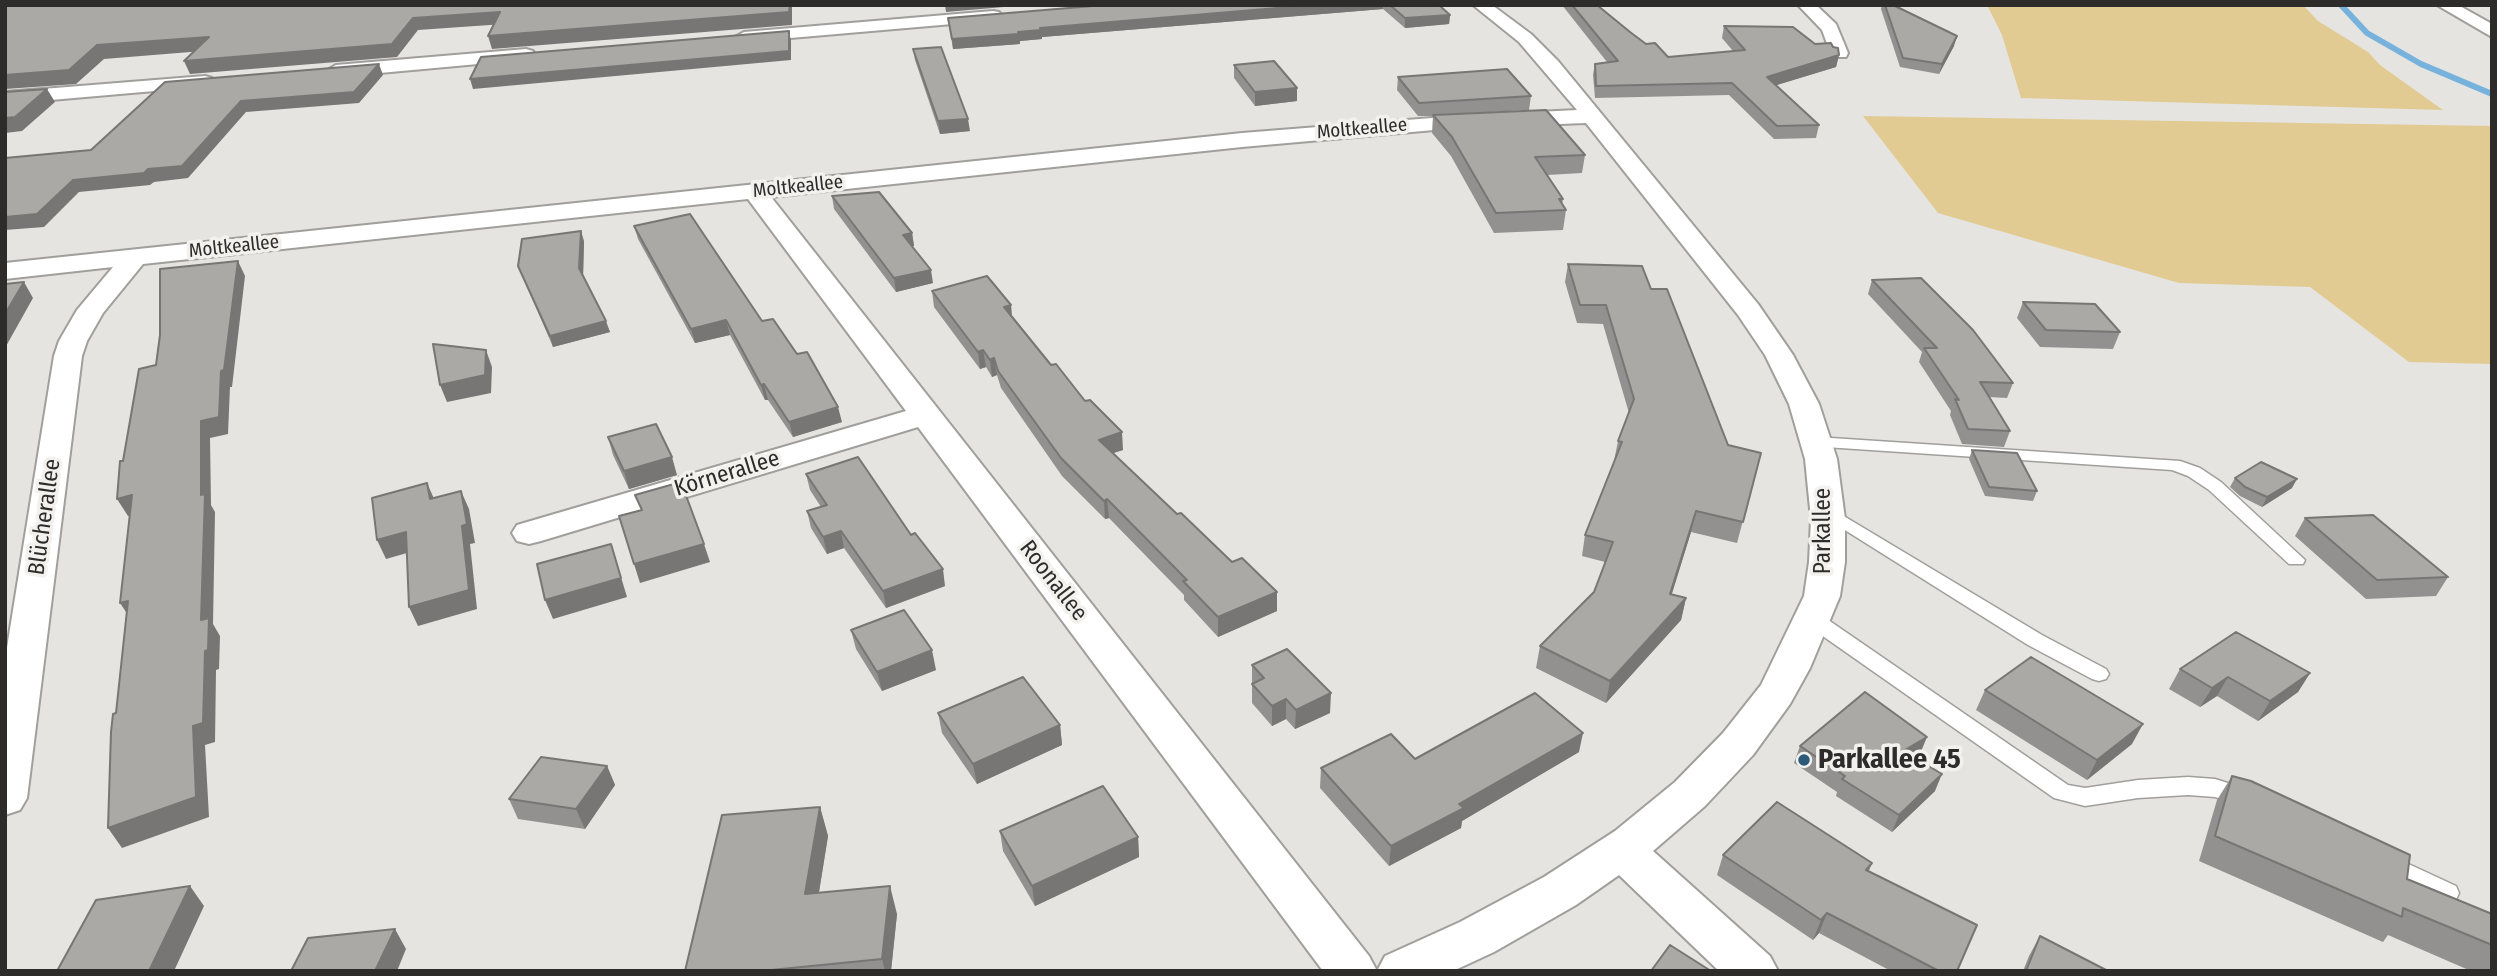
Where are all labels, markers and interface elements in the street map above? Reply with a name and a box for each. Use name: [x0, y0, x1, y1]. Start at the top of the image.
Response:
street label: Moltkeallee: [1316, 114, 1408, 144]
street label: Moltkeallee: [752, 171, 844, 203]
street label: Moltkeallee: [188, 231, 280, 263]
street label: Körnerallee: [671, 445, 783, 503]
street label: Blücherallee: [23, 457, 67, 577]
street label: Parkallee: [1810, 488, 1838, 574]
street label: Roonallee: [1013, 535, 1093, 627]
place label: Parkallee 45: [1818, 743, 1961, 777]
marker: Parkallee 45: [1796, 752, 1812, 768]

